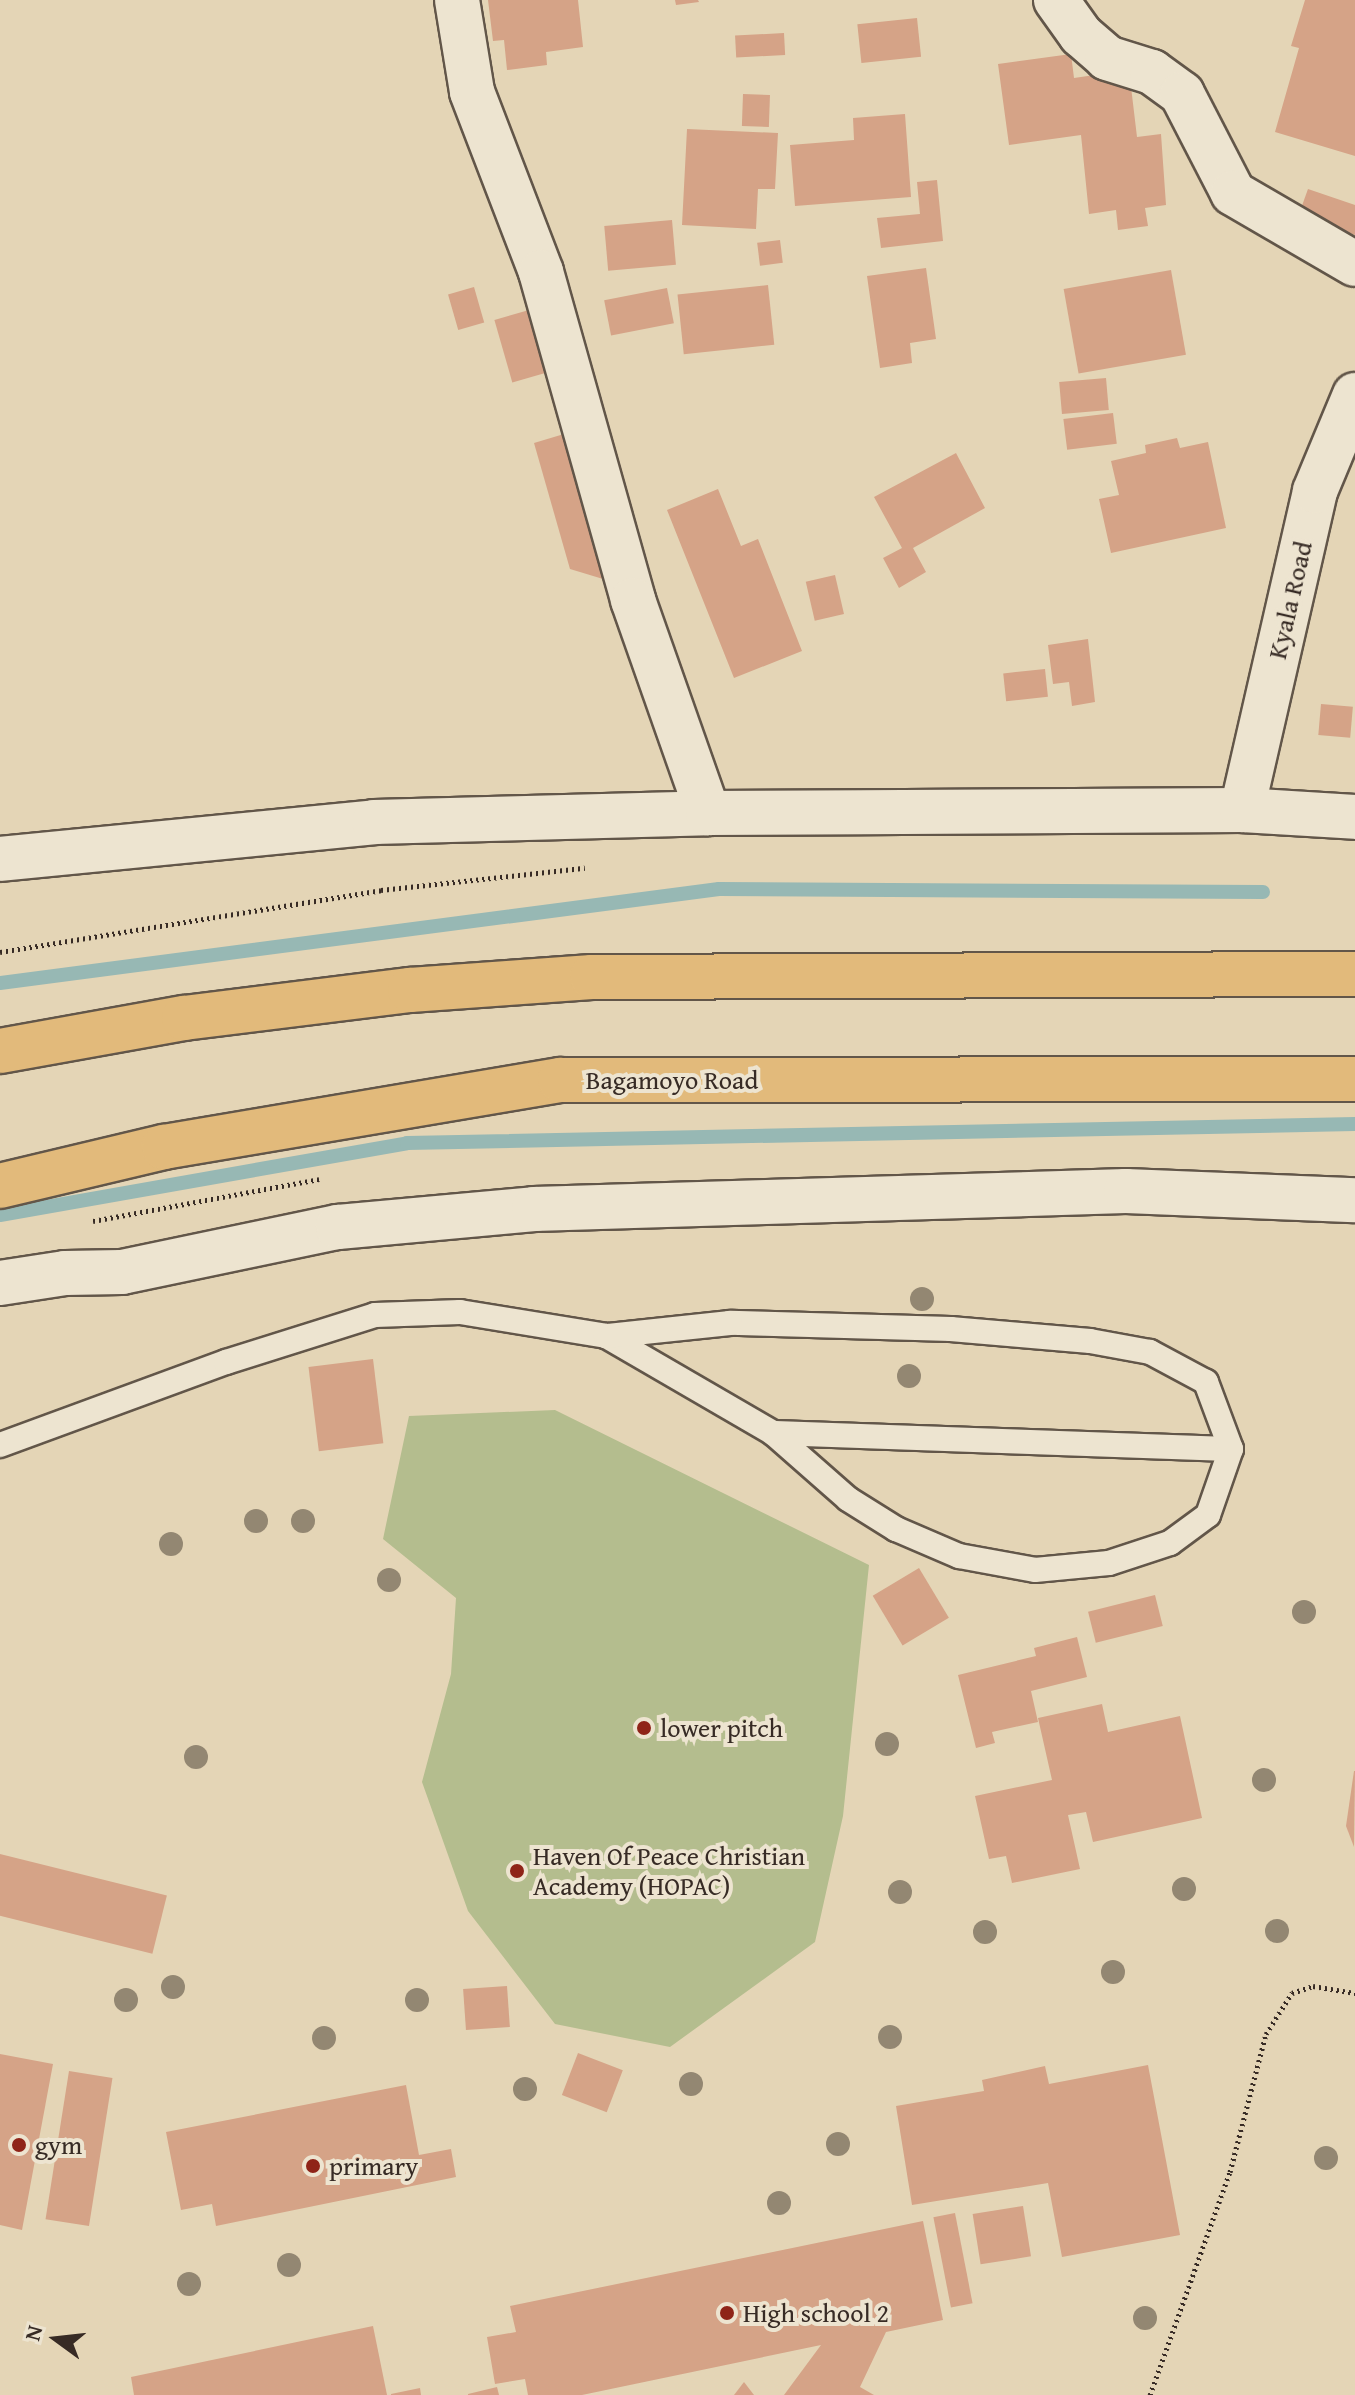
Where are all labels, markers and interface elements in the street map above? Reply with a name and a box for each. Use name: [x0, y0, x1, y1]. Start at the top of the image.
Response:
street label: Kyala Road: [1261, 538, 1319, 662]
street label: Bagamoyo Road: [586, 1064, 758, 1096]
place label: lower pitch: [660, 1712, 783, 1744]
marker: lower pitch: [635, 1719, 653, 1737]
place label: Haven Of Peace Christian Academy (HOPAC): [533, 1840, 805, 1902]
marker: Haven Of Peace Christian Academy (HOPAC): [508, 1862, 526, 1880]
place label: gym: [35, 2129, 82, 2161]
marker: gym: [10, 2136, 28, 2154]
place label: primary: [329, 2150, 418, 2182]
marker: primary: [304, 2157, 322, 2175]
place label: High school 2: [743, 2297, 889, 2329]
north arrow: [16, 2299, 96, 2379]
marker: High school 2: [718, 2304, 736, 2322]
text: N: [15, 2322, 50, 2344]

